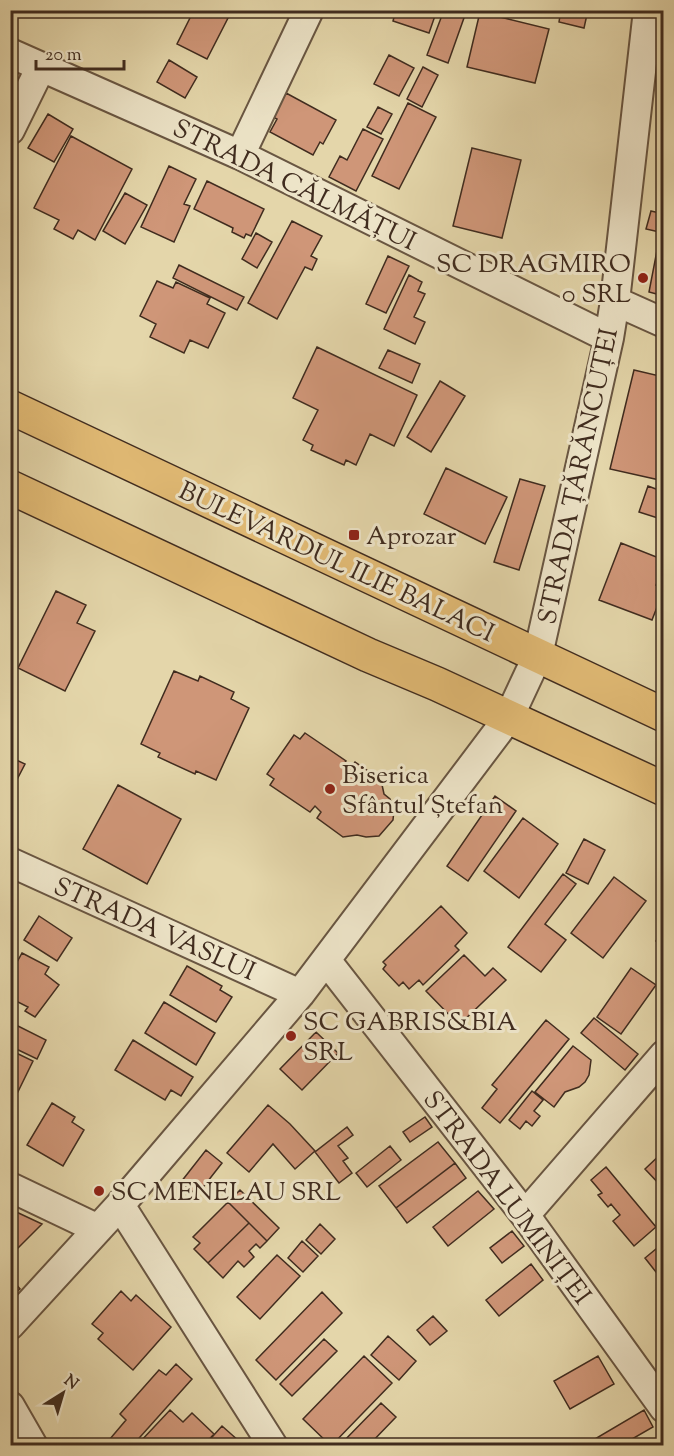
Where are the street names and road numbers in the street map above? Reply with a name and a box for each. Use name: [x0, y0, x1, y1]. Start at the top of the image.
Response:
street label: STRADA CĂLMĂȚUI: [166, 111, 422, 262]
street label: STRADA ȚĂRĂNCUȚEI: [530, 325, 629, 628]
street label: BULEVARDUL ILIE BALACI: [172, 474, 500, 653]
street label: STRADA VASLUI: [47, 869, 261, 992]
street label: STRADA LUMINIȚEI: [413, 1084, 599, 1314]

